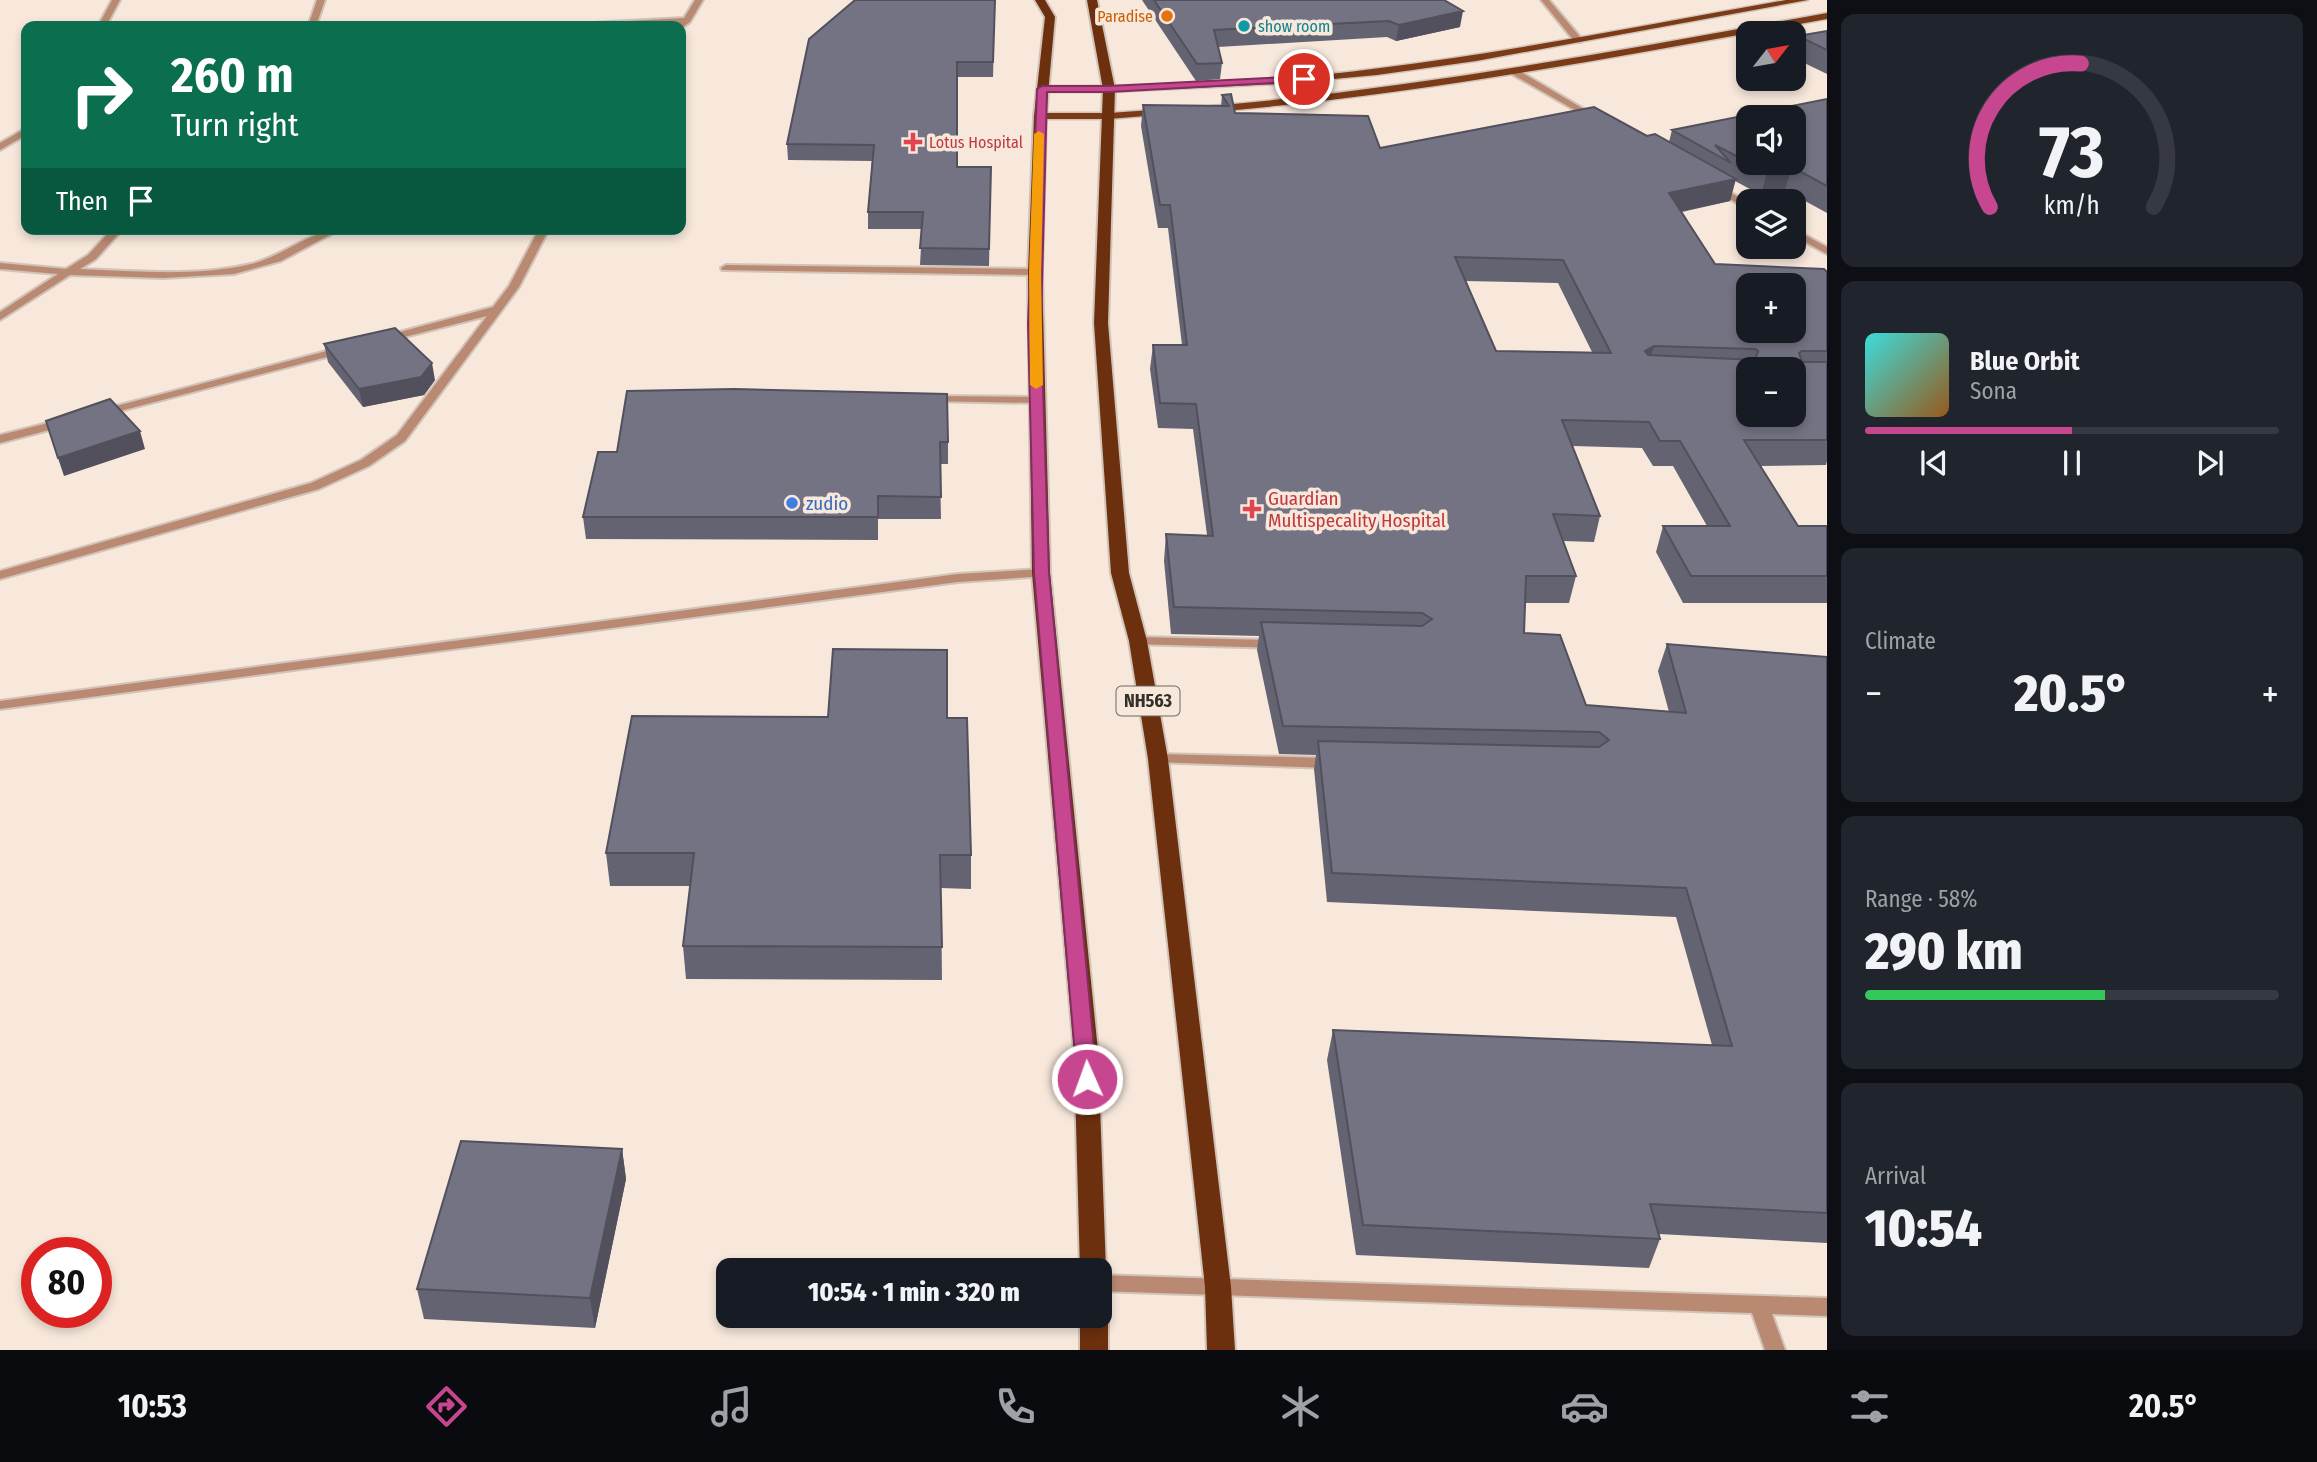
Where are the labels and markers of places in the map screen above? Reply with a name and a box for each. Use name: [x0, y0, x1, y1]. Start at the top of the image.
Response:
place label: Paradise: [1097, 7, 1153, 26]
marker: Paradise: [1159, 8, 1175, 24]
place label: show room: [1258, 17, 1330, 36]
marker: show room: [1236, 18, 1252, 34]
pin: [1274, 49, 1334, 109]
marker: Lotus Hospital: [903, 132, 923, 152]
place label: Lotus Hospital: [929, 133, 1023, 152]
place label: Guardian Multispecality Hospital: [1268, 487, 1446, 532]
place label: zudio: [806, 492, 848, 515]
marker: zudio: [784, 495, 800, 511]
marker: Guardian Multispecality Hospital: [1242, 499, 1262, 519]

